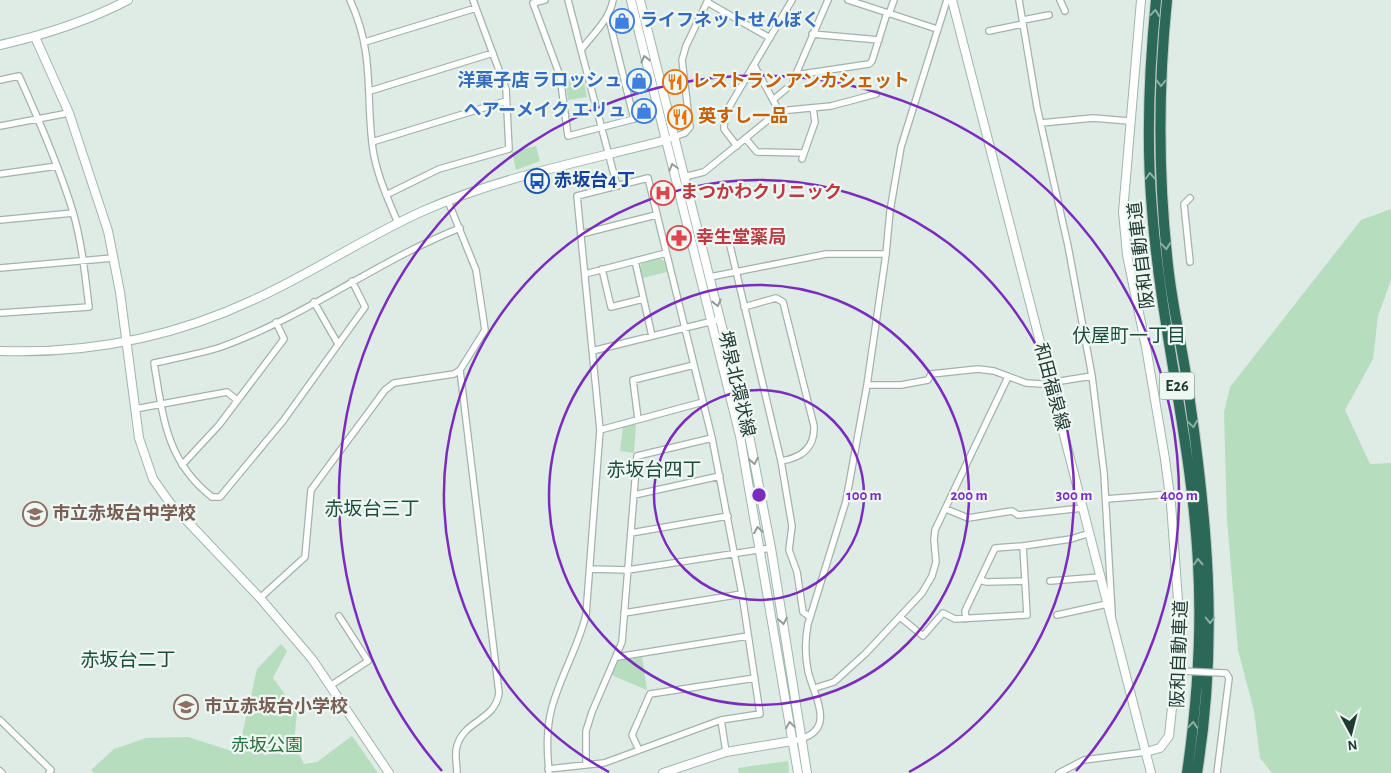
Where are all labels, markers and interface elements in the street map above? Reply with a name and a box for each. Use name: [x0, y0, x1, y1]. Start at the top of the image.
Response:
shop icon: ライフネットせんぼく: [609, 8, 635, 34]
one-way arrow: [1149, 9, 1160, 17]
place label: ライフネットせんぼく: [640, 10, 820, 30]
one-way arrow: [641, 55, 651, 63]
shop icon: 洋菓子店 ラロッシュ: [626, 68, 652, 94]
restaurant icon: レストラン アンカシェット: [662, 69, 688, 95]
place label: 洋菓子店 ラロッシュ: [457, 70, 622, 90]
place label: レストラン アンカシェット: [692, 72, 910, 91]
one-way arrow: [1155, 80, 1166, 88]
shop icon: ヘアーメイク エリュ: [631, 98, 657, 124]
place label: ヘアーメイク エリュ: [463, 101, 626, 120]
restaurant icon: 英すし一品: [667, 104, 693, 130]
place label: 英すし一品: [698, 106, 788, 126]
one-way arrow: [668, 163, 679, 172]
bus stop icon: 赤坂台4丁: [524, 168, 550, 194]
place label: 赤坂台4丁: [554, 170, 635, 190]
one-way arrow: [1144, 171, 1155, 179]
hospital icon: まつかわクリニック: [650, 180, 676, 206]
place label: まつかわクリニック: [680, 182, 842, 202]
street label: 阪和自動車道: [1125, 200, 1158, 310]
pharmacy icon: 幸生堂薬局: [666, 225, 692, 251]
place label: 幸生堂薬局: [696, 227, 786, 247]
one-way arrow: [1160, 242, 1171, 250]
one-way arrow: [711, 299, 722, 308]
district label: 伏屋町一丁目: [1072, 326, 1186, 346]
street label: 堺泉北環状線: [715, 329, 759, 439]
street label: 和田福泉線: [1031, 341, 1073, 433]
road number: E26: [1160, 372, 1194, 400]
one-way arrow: [1187, 420, 1198, 428]
one-way arrow: [748, 457, 759, 466]
district label: 赤坂台四丁: [606, 459, 702, 480]
centre of rings: [750, 486, 768, 504]
text: 100 m: [846, 488, 882, 503]
text: 200 m: [950, 488, 988, 503]
text: 300 m: [1056, 488, 1092, 503]
text: 400 m: [1160, 488, 1198, 503]
district label: 赤坂台三丁: [324, 498, 420, 519]
school or university icon: 市立赤坂台中学校: [22, 501, 48, 527]
place label: 市立赤坂台中学校: [52, 503, 196, 523]
one-way arrow: [753, 526, 763, 534]
one-way arrow: [1192, 558, 1203, 566]
street label: 阪和自動車道: [1167, 600, 1191, 708]
one-way arrow: [1205, 616, 1215, 624]
one-way arrow: [777, 617, 787, 626]
district label: 赤坂台二丁: [80, 649, 176, 670]
school or university icon: 市立赤坂台小学校: [173, 694, 199, 720]
place label: 市立赤坂台小学校: [204, 696, 348, 716]
north arrow: [1326, 708, 1376, 758]
one-way arrow: [1188, 720, 1199, 728]
one-way arrow: [785, 721, 795, 729]
park label: 赤坂公園: [231, 736, 303, 755]
text: N: [1347, 737, 1358, 752]

